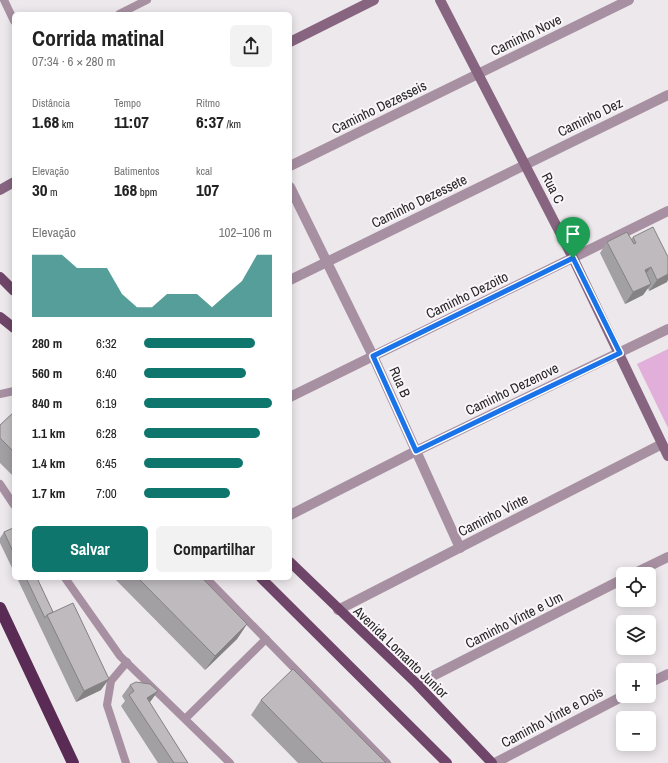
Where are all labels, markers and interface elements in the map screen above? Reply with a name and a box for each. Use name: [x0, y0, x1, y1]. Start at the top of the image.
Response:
street label: Caminho Nove: [488, 10, 564, 60]
text: Corrida matinal: [32, 23, 164, 53]
button: share: [230, 25, 272, 67]
text: 07:34 · 6 × 280 m: [32, 53, 115, 70]
street label: Caminho Dezesseis: [329, 76, 430, 138]
street label: Caminho Dez: [555, 93, 626, 140]
text: Distância: [32, 96, 70, 110]
text: Tempo: [114, 96, 141, 110]
text: Ritmo: [196, 96, 220, 110]
text: 1.68: [32, 110, 59, 133]
text: 11:07: [114, 110, 149, 133]
text: 6:37: [196, 110, 224, 133]
text: km: [59, 117, 74, 131]
text: /km: [224, 117, 241, 131]
text: Elevação: [32, 164, 69, 178]
text: Batimentos: [114, 164, 160, 178]
text: kcal: [196, 164, 212, 178]
street label: Rua C: [538, 169, 568, 207]
street label: Caminho Dezessete: [368, 170, 470, 232]
text: 30: [32, 178, 48, 201]
text: 168: [114, 178, 137, 201]
text: 107: [196, 178, 219, 201]
text: m: [48, 185, 58, 199]
text: bpm: [137, 185, 157, 199]
pin: [556, 217, 590, 258]
icon: arrive: [562, 223, 584, 245]
text: Elevação: [32, 224, 76, 241]
text: 102–106 m: [219, 224, 272, 241]
street label: Caminho Dezoito: [423, 267, 511, 323]
text: 280 m: [32, 335, 62, 352]
text: 6:32: [96, 335, 117, 352]
street label: Caminho Dezenove: [462, 359, 562, 419]
street label: Rua B: [385, 364, 415, 401]
text: 560 m: [32, 365, 62, 382]
text: 6:40: [96, 365, 117, 382]
text: 840 m: [32, 395, 62, 412]
text: 6:19: [96, 395, 117, 412]
text: 1.1 km: [32, 425, 65, 442]
text: 6:28: [96, 425, 117, 442]
text: 1.4 km: [32, 455, 65, 472]
text: 6:45: [96, 455, 117, 472]
text: 1.7 km: [32, 485, 65, 502]
text: 7:00: [96, 485, 117, 502]
street label: Caminho Vinte: [455, 490, 531, 540]
button: Salvar: [32, 526, 148, 572]
button: Compartilhar: [156, 526, 272, 572]
map controls: [616, 567, 656, 751]
button: locate: [616, 567, 656, 607]
street label: Caminho Vinte e Um: [462, 588, 566, 652]
street label: Avenida Lomanto Junior: [349, 601, 452, 702]
button: layers: [616, 615, 656, 655]
button: +: [616, 663, 656, 703]
street label: Caminho Vinte e Dois: [498, 682, 606, 751]
button: −: [616, 711, 656, 751]

